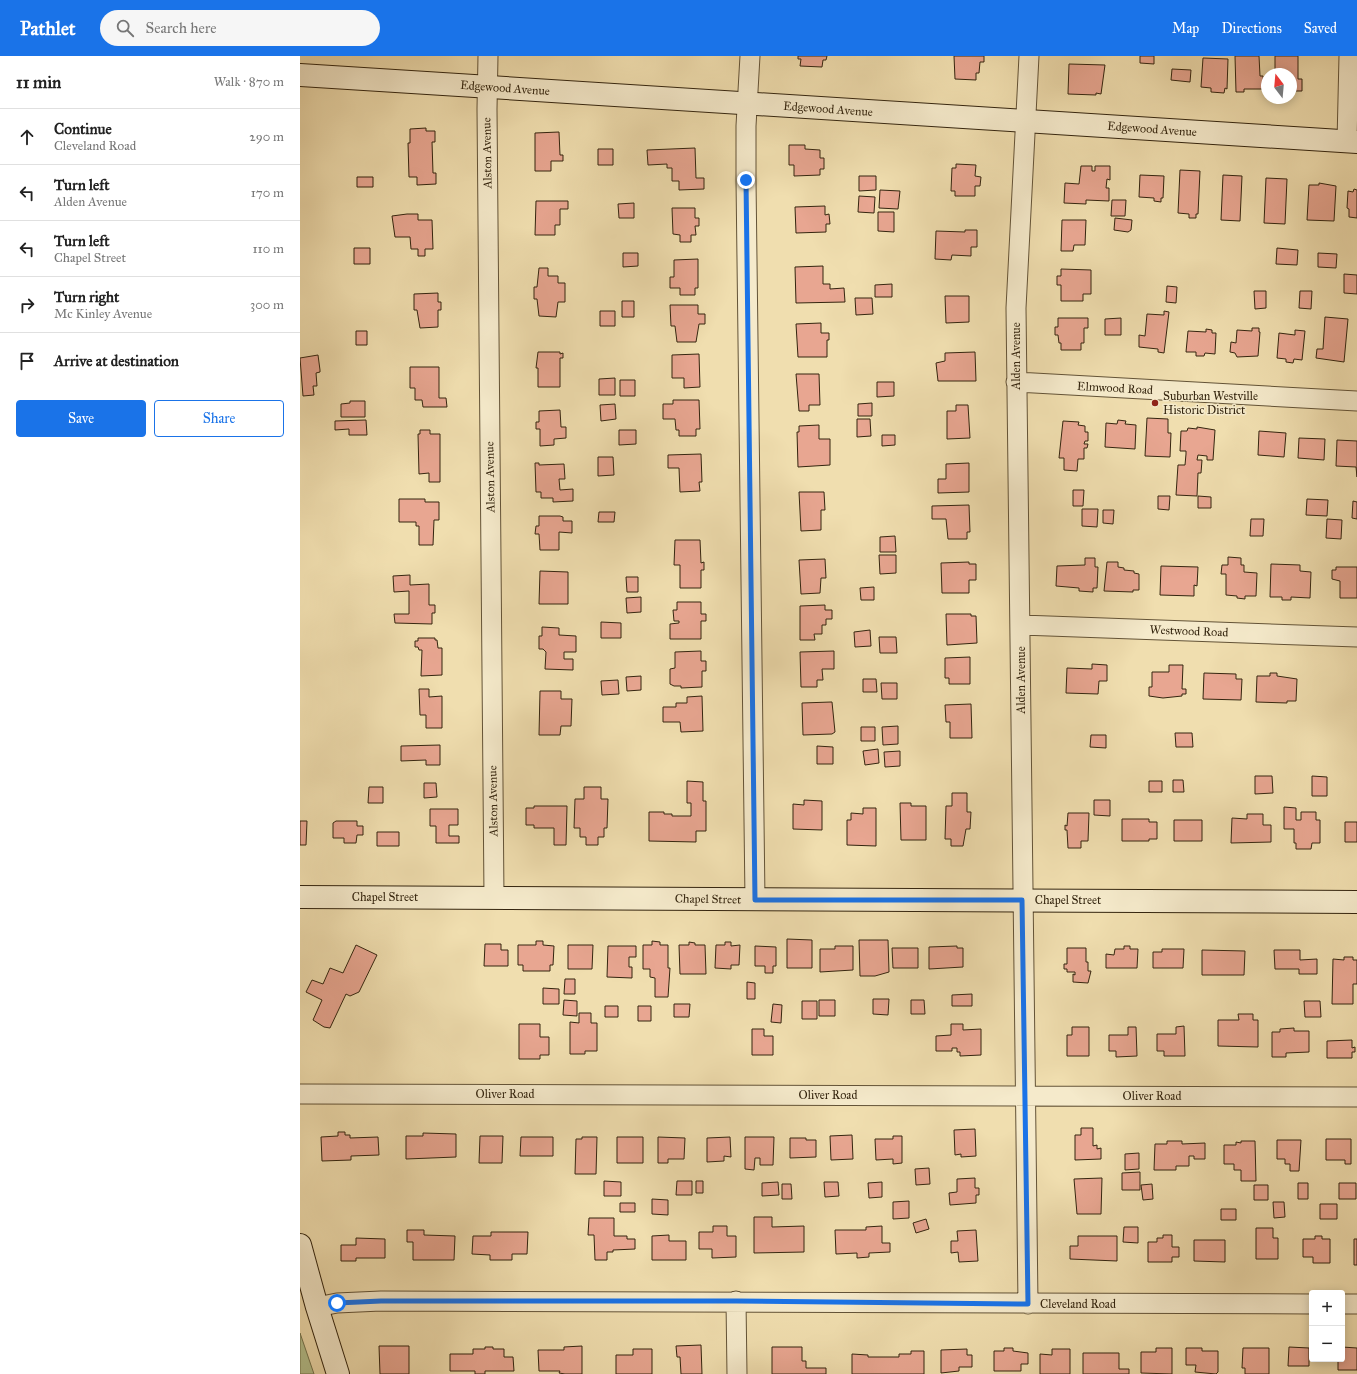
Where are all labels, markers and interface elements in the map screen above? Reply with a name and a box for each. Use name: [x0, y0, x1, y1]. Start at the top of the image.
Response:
search box: [100, 10, 380, 46]
text: Pathlet: [20, 17, 76, 40]
icon: search: [114, 17, 136, 39]
text: Search here: [146, 19, 217, 37]
text: Map: [1172, 20, 1199, 37]
text: Directions: [1221, 20, 1282, 37]
text: Saved: [1304, 20, 1337, 37]
north arrow: [1261, 68, 1297, 104]
text: 11 min: [16, 72, 61, 93]
text: Walk · 870 m: [214, 74, 284, 90]
street label: Edgewood Avenue: [460, 78, 550, 99]
street label: Edgewood Avenue: [783, 99, 873, 120]
street label: Alston Avenue: [479, 117, 495, 190]
street label: Edgewood Avenue: [1107, 119, 1197, 140]
text: Continue: [54, 120, 112, 138]
icon: ahead: [16, 126, 38, 148]
text: 290 m: [249, 129, 284, 145]
text: Cleveland Road: [54, 138, 136, 154]
route end: [737, 171, 755, 189]
text: Turn left: [54, 176, 110, 194]
icon: left: [16, 182, 38, 204]
text: 170 m: [251, 185, 284, 201]
text: Alden Avenue: [54, 194, 127, 210]
text: Turn left: [54, 232, 110, 250]
icon: left: [16, 238, 38, 260]
text: 110 m: [252, 241, 284, 257]
text: Chapel Street: [54, 250, 126, 266]
text: Turn right: [54, 288, 119, 306]
icon: right: [16, 294, 38, 316]
text: 300 m: [250, 297, 284, 313]
text: Mc Kinley Avenue: [54, 306, 152, 322]
street label: Alden Avenue: [1009, 322, 1023, 391]
icon: arrive: [16, 350, 38, 372]
text: Arrive at destination: [54, 352, 179, 370]
street label: Elmwood Road: [1077, 379, 1153, 397]
place label: Suburban Westville Historic District: [1163, 389, 1258, 417]
marker: Suburban Westville Historic District: [1150, 398, 1160, 408]
button: Save: [16, 400, 146, 437]
button: Share: [154, 400, 284, 437]
street label: Alston Avenue: [482, 441, 498, 514]
street label: Westwood Road: [1149, 623, 1229, 639]
street label: Alden Avenue: [1014, 646, 1028, 715]
street label: Alston Avenue: [485, 765, 501, 838]
street label: Chapel Street: [352, 890, 419, 904]
street label: Chapel Street: [675, 891, 742, 907]
street label: Chapel Street: [1035, 893, 1102, 907]
street label: Oliver Road: [476, 1087, 534, 1101]
street label: Oliver Road: [799, 1088, 857, 1102]
street label: Oliver Road: [1123, 1089, 1181, 1103]
map controls: [1309, 1290, 1345, 1362]
button: +: [1309, 1290, 1345, 1326]
route start: [328, 1294, 346, 1312]
street label: Cleveland Road: [1040, 1297, 1116, 1311]
button: −: [1309, 1326, 1345, 1362]

